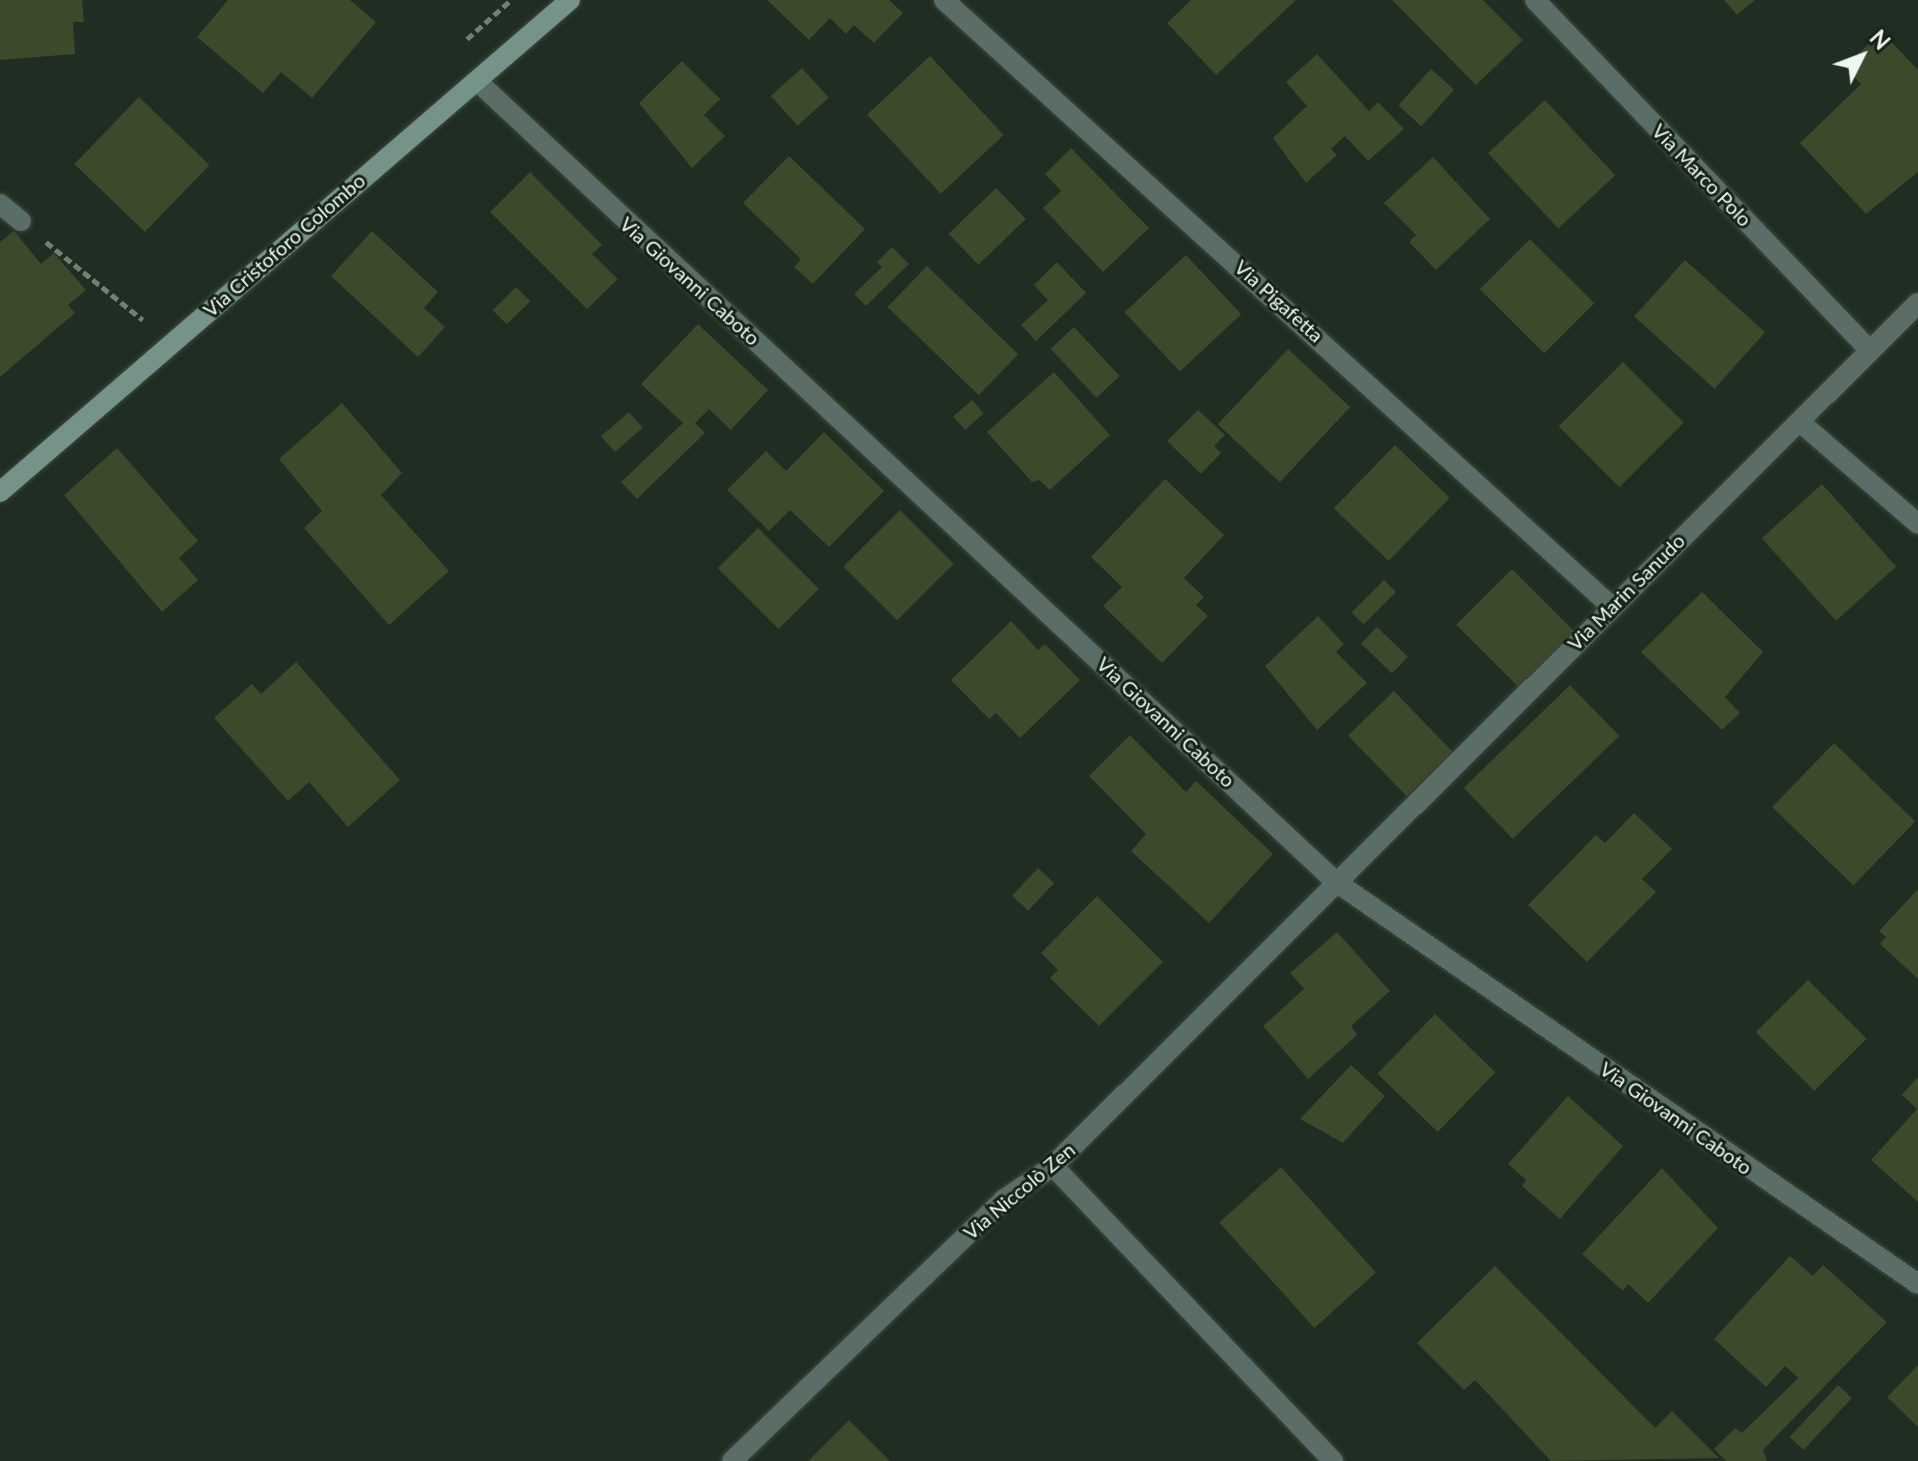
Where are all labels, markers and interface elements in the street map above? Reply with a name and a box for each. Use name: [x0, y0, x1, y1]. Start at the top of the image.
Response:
north arrow: [1822, 16, 1902, 96]
text: N: [1864, 24, 1896, 55]
street label: Via Marco Polo: [1647, 119, 1757, 231]
street label: Via Cristoforo Colombo: [198, 168, 370, 322]
street label: Via Giovanni Caboto: [615, 212, 765, 350]
street label: Via Pigafetta: [1230, 255, 1328, 347]
street label: Via Marin Sanudo: [1563, 529, 1689, 655]
street label: Via Giovanni Caboto: [1092, 652, 1240, 792]
street label: Via Giovanni Caboto: [1595, 1056, 1757, 1180]
street label: Via Niccolò Zen: [958, 1138, 1080, 1244]

